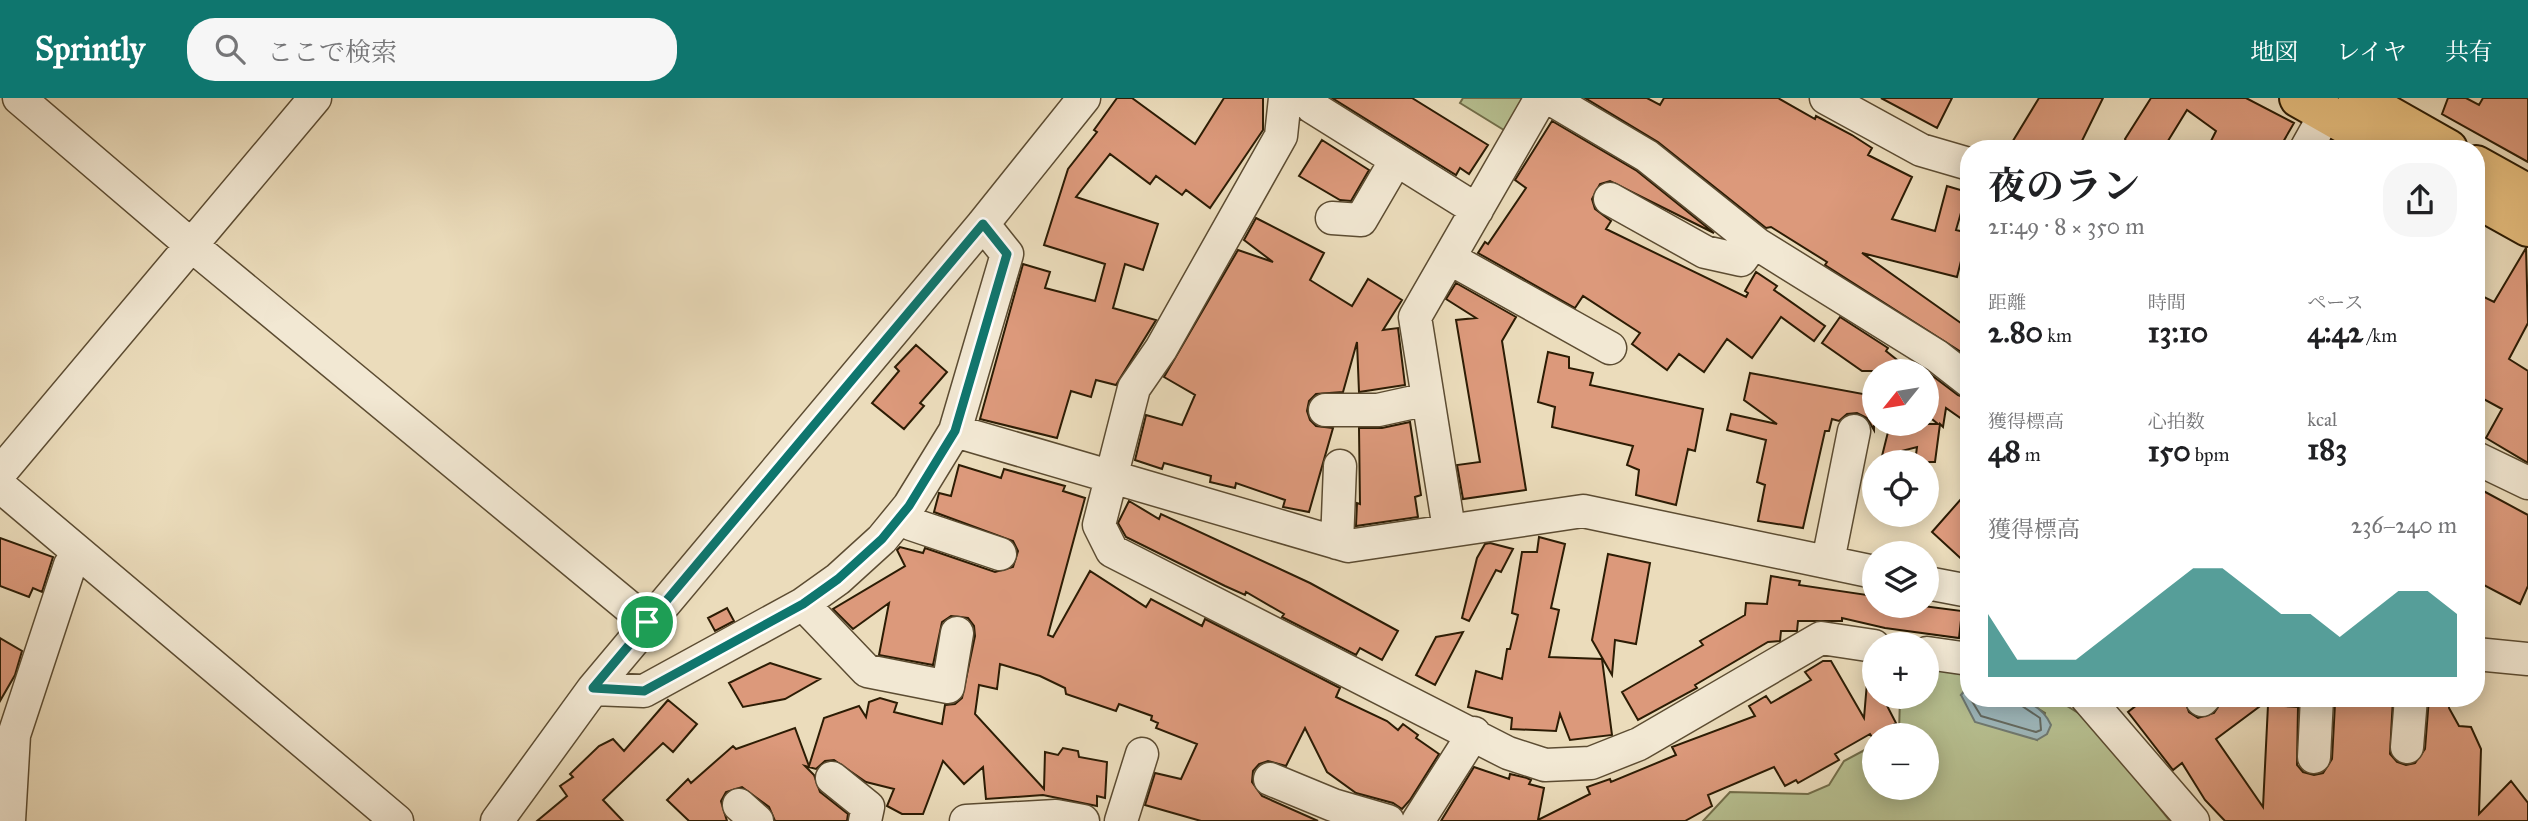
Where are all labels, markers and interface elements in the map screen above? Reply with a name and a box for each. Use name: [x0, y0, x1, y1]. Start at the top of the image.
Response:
search box: [187, 18, 677, 81]
text: Sprintly: [35, 29, 145, 69]
icon: search: [211, 30, 249, 68]
text: ここで検索: [267, 36, 397, 68]
text: 地図: [2250, 37, 2298, 67]
text: レイヤ: [2336, 37, 2407, 67]
text: 共有: [2445, 37, 2493, 67]
text: 夜のラン: [1988, 163, 2140, 209]
button: share: [2383, 163, 2457, 237]
text: 21:49 · 8 × 350 m: [1988, 212, 2145, 240]
text: 距離: [1988, 291, 2026, 314]
text: 時間: [2148, 291, 2186, 314]
text: ペース: [2307, 291, 2363, 314]
text: 2.80: [1988, 314, 2043, 350]
text: 13:10: [2148, 314, 2208, 350]
text: 4:42: [2307, 314, 2363, 350]
text: km: [2043, 324, 2072, 347]
text: /km: [2363, 324, 2397, 347]
north arrow: [1862, 359, 1939, 436]
map controls: [1862, 359, 1939, 800]
text: kcal: [2307, 408, 2337, 431]
text: 獲得標高: [1988, 410, 2064, 433]
text: 心拍数: [2148, 410, 2205, 433]
text: 183: [2307, 431, 2347, 467]
text: 48: [1988, 433, 2021, 469]
text: 150: [2148, 433, 2191, 469]
text: m: [2021, 443, 2041, 466]
text: bpm: [2191, 443, 2229, 466]
button: locate: [1862, 450, 1939, 527]
text: 236–240 m: [2351, 511, 2457, 539]
text: 獲得標高: [1988, 515, 2080, 543]
button: layers: [1862, 541, 1939, 618]
pin: [617, 592, 677, 652]
icon: arrive: [628, 603, 666, 641]
button: +: [1862, 632, 1939, 709]
button: −: [1862, 723, 1939, 800]

